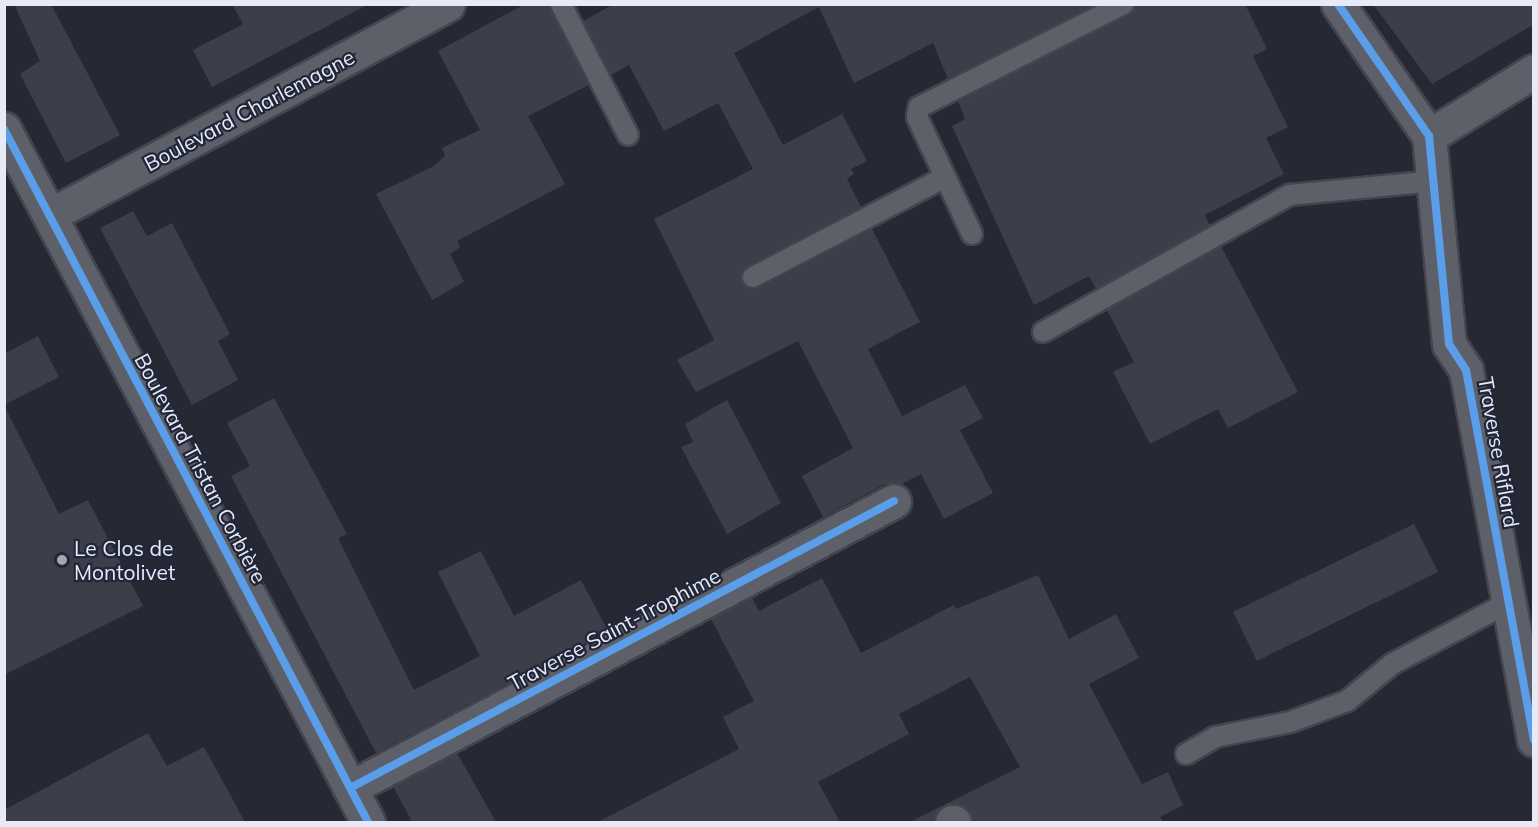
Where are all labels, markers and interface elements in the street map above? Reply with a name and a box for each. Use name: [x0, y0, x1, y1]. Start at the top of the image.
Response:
street label: Boulevard Charlemagne: [140, 44, 358, 176]
street label: Boulevard Tristan Corbière: [130, 349, 272, 587]
street label: Traverse Riflard: [1473, 375, 1525, 529]
place label: Le Clos de Montolivet: [74, 535, 175, 585]
marker: Le Clos de Montolivet: [55, 553, 69, 567]
street label: Traverse Saint-Trophime: [504, 562, 724, 696]

